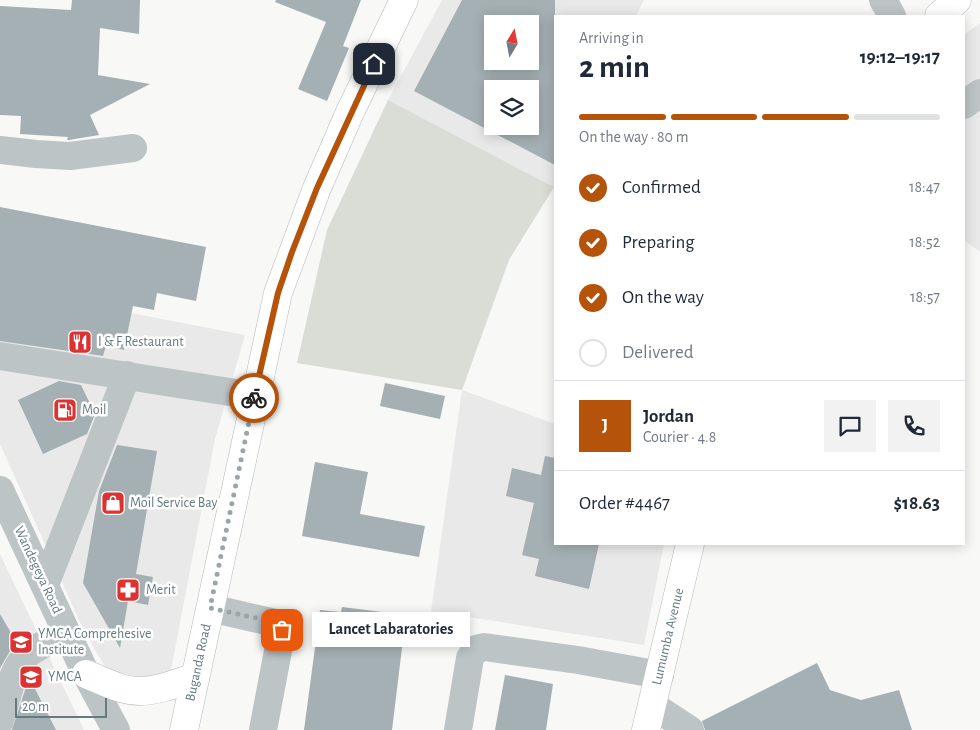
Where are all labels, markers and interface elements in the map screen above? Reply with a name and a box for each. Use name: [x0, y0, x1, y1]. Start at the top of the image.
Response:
north arrow: [484, 15, 539, 70]
map controls: [484, 15, 539, 135]
text: Arriving in: [579, 30, 644, 46]
pin: [353, 43, 395, 85]
text: 19:12–19:17: [860, 48, 940, 67]
icon: home: [360, 50, 388, 78]
text: 2 min: [579, 51, 650, 83]
button: layers: [484, 80, 539, 135]
text: On the way · 80 m: [579, 129, 688, 145]
icon: check: [579, 174, 607, 202]
text: Confirmed: [622, 178, 701, 197]
text: 18:47: [909, 179, 940, 195]
icon: check: [579, 229, 607, 257]
text: Preparing: [622, 233, 695, 252]
text: 18:52: [909, 234, 940, 250]
icon: check: [579, 284, 607, 312]
text: On the way: [622, 288, 704, 307]
text: 18:57: [910, 289, 940, 305]
restaurant icon: I & F Restaurant: [67, 329, 93, 355]
place label: I & F Restaurant: [98, 335, 184, 349]
text: Delivered: [622, 343, 694, 362]
courier: [229, 373, 279, 423]
icon: bike: [240, 384, 268, 412]
fuel station icon: Moil: [52, 397, 78, 423]
button: chat: [824, 400, 876, 452]
button: phone: [888, 400, 940, 452]
place label: Moil: [82, 403, 107, 417]
text: Jordan: [643, 407, 694, 426]
text: J: [602, 416, 608, 435]
text: Courier · 4.8: [643, 429, 716, 445]
shop icon: Moil Service Bay: [100, 490, 126, 516]
text: Order #4467: [579, 494, 670, 513]
text: $18.63: [894, 494, 940, 513]
place label: Moil Service Bay: [130, 496, 218, 510]
street label: Wandegeya Road: [12, 524, 64, 616]
pharmacy icon: Merit: [115, 577, 141, 603]
place label: Merit: [146, 583, 176, 597]
street label: Lumumba Avenue: [650, 587, 686, 686]
pin: [261, 609, 303, 651]
callout: Lancet Labaratories: [312, 612, 470, 648]
icon: bag: [268, 616, 296, 644]
text: Lancet Labaratories: [329, 621, 453, 637]
street label: Buganda Road: [183, 623, 214, 703]
place label: YMCA Comprehesive Institute: [38, 627, 151, 657]
school or university icon: YMCA Comprehesive Institute: [8, 629, 34, 655]
school or university icon: YMCA: [18, 664, 44, 690]
place label: YMCA: [48, 670, 82, 684]
scale bar: [15, 695, 108, 718]
text: 20 m: [22, 700, 49, 714]

